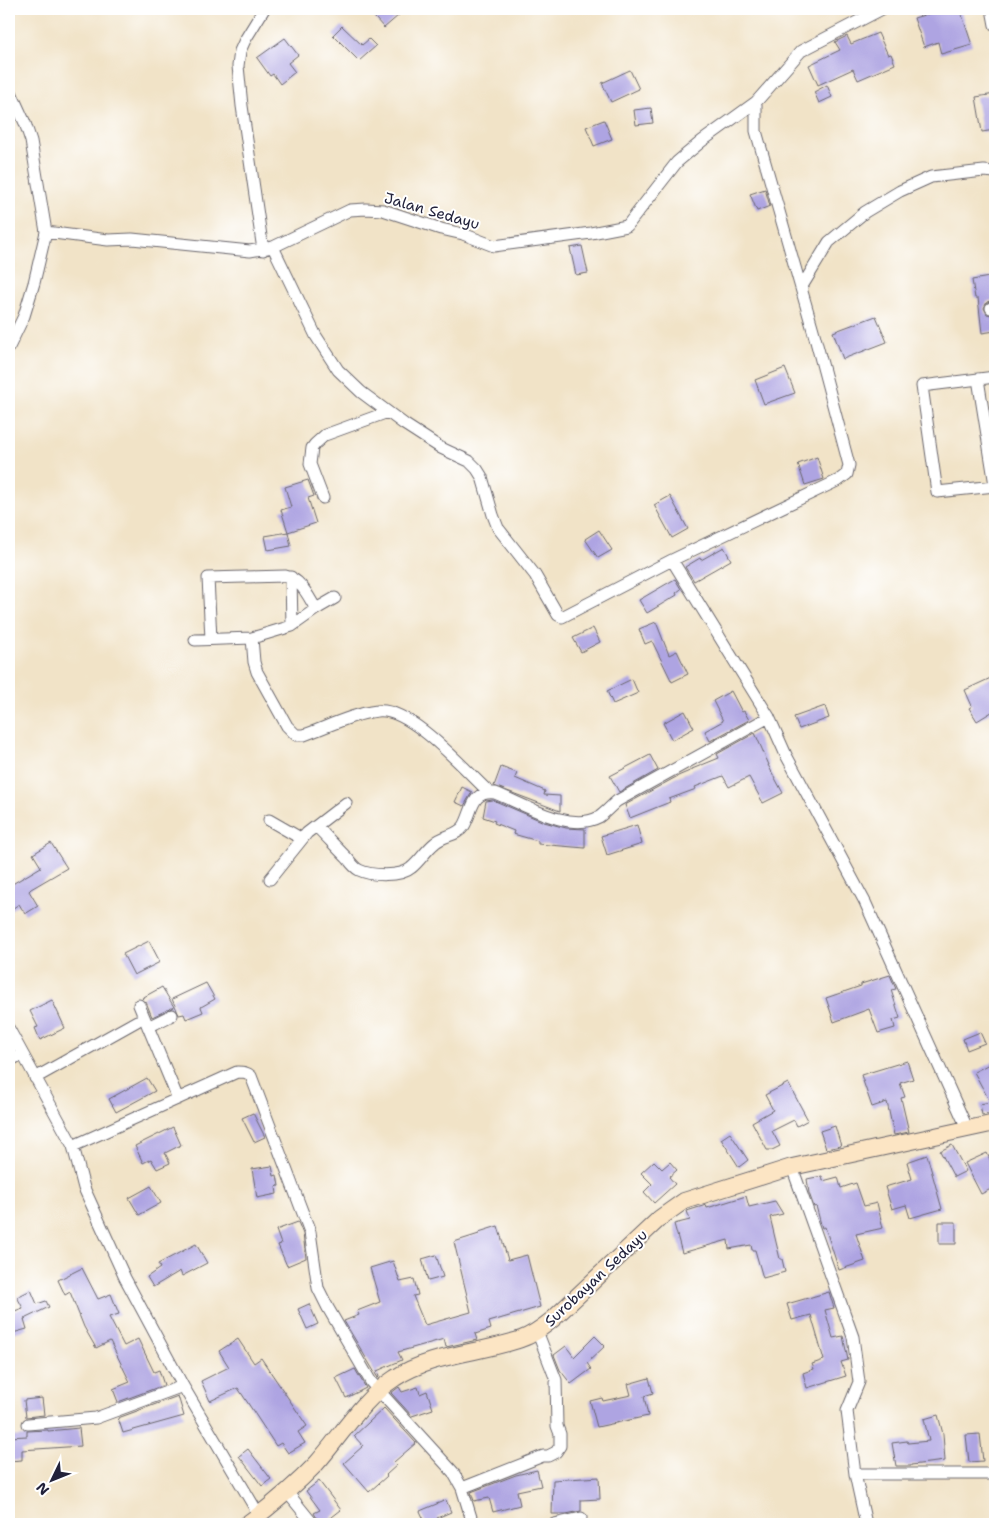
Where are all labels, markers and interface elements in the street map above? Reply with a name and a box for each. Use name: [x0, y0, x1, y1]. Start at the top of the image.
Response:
street label: Jalan Sedayu: [382, 188, 482, 234]
street label: Surobayan Sedayu: [540, 1225, 652, 1331]
north arrow: [28, 1456, 78, 1506]
text: N: [32, 1479, 53, 1499]

